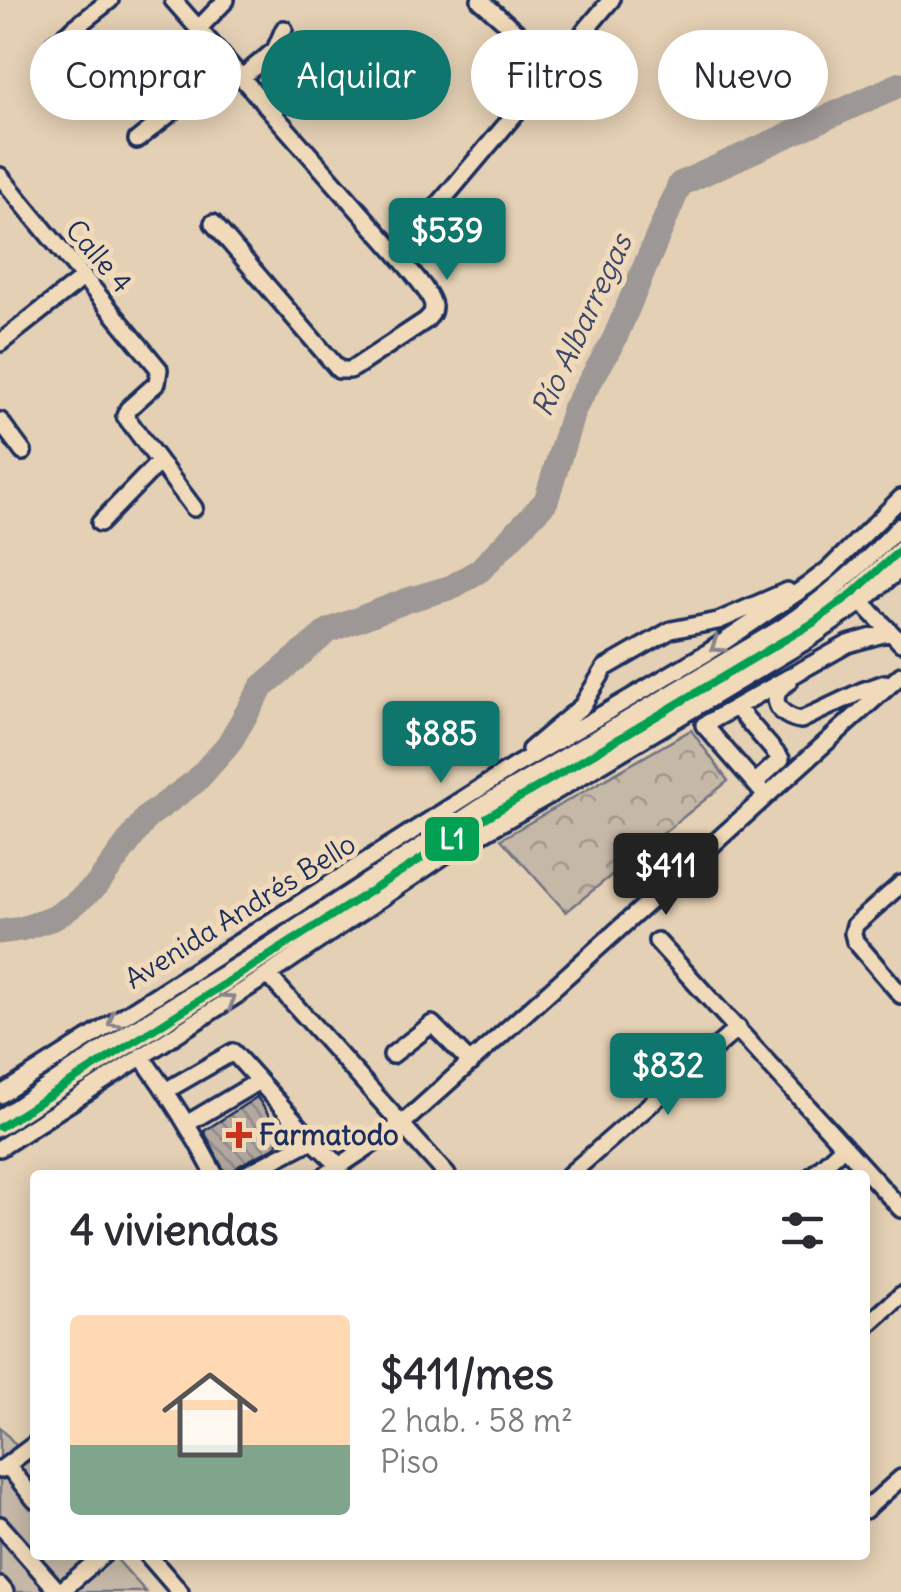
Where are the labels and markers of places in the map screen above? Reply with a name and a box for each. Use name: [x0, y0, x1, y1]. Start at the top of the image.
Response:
pin: $539: [388, 198, 506, 283]
pin: $885: [382, 701, 500, 786]
pin: $411: [607, 833, 725, 918]
pin: $832: [609, 1033, 727, 1118]
place label: Farmatodo: [259, 1117, 399, 1153]
marker: Farmatodo: [228, 1124, 250, 1146]

